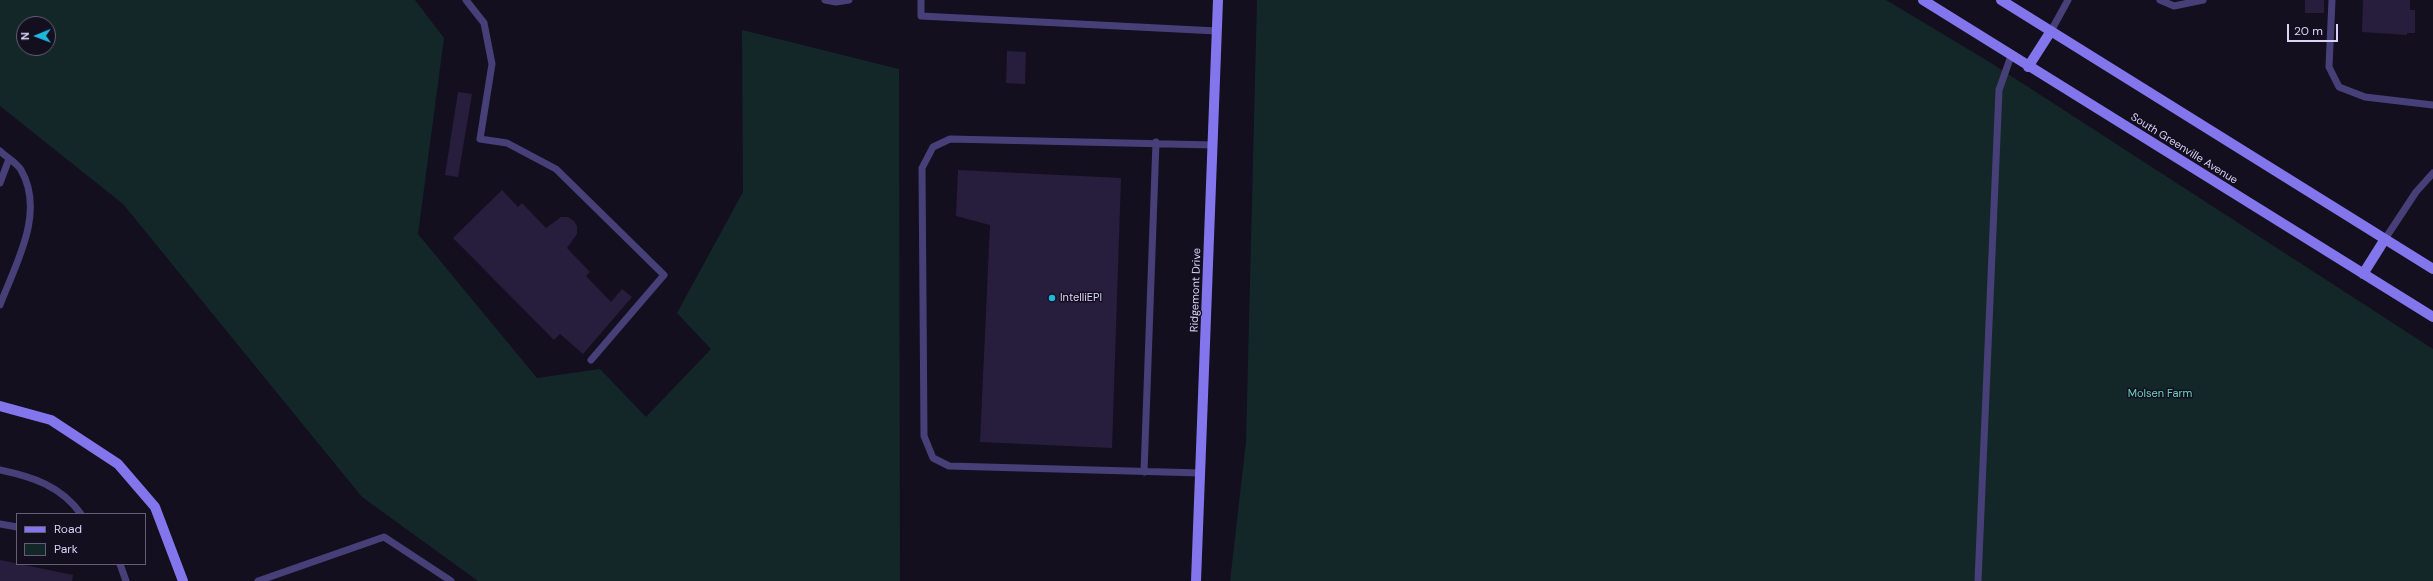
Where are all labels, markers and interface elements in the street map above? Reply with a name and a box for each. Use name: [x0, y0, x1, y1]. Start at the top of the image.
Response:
north arrow: [16, 16, 56, 56]
scale bar: [2289, 16, 2340, 42]
text: 20 m: [2294, 23, 2323, 39]
text: N: [18, 32, 32, 40]
street label: South Greenville Avenue: [2128, 111, 2240, 187]
street label: Ridgemont Drive: [1188, 248, 1204, 332]
place label: IntelliEPI: [1060, 291, 1102, 305]
marker: IntelliEPI: [1047, 293, 1057, 303]
park label: Molsen Farm: [2128, 387, 2192, 401]
legend: [16, 513, 146, 565]
text: Road: [54, 521, 82, 537]
text: Park: [54, 541, 78, 557]

